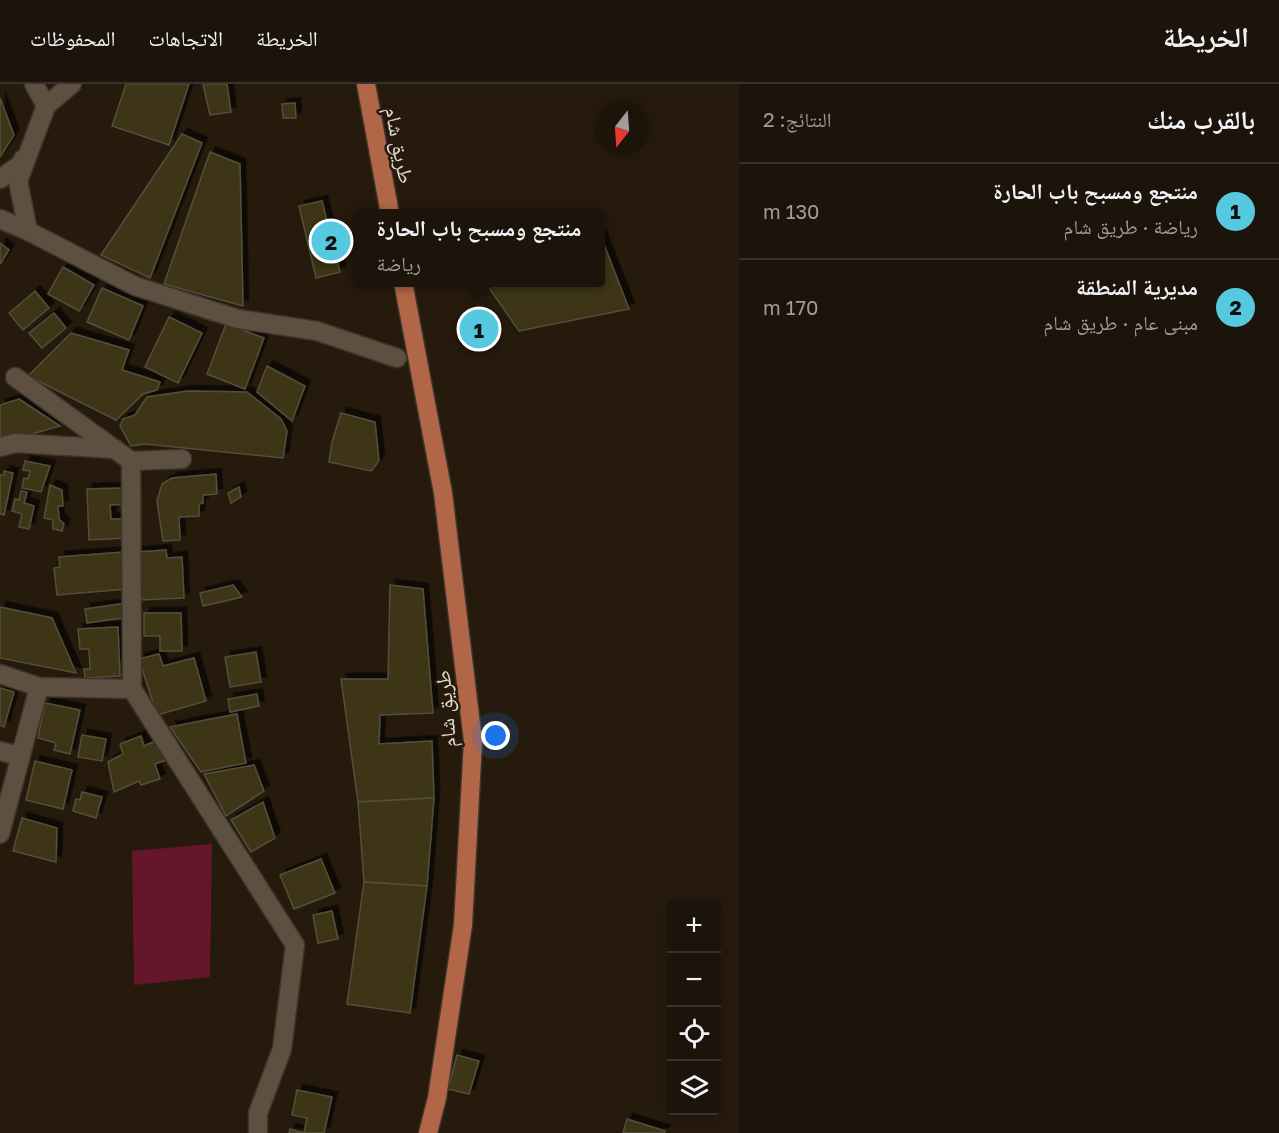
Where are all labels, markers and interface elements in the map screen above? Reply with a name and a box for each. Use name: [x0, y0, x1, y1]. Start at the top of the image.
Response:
text: الخريطة: [1163, 20, 1249, 53]
text: المحفوظات: [30, 25, 115, 51]
text: الاتجاهات: [148, 25, 223, 51]
text: الخريطة: [256, 25, 318, 51]
north arrow: [595, 102, 649, 156]
street label: طريق شام: [378, 104, 420, 186]
text: بالقرب منك: [1147, 104, 1255, 135]
text: النتائج: 2: [763, 107, 832, 131]
text: منتجع ومسبح باب الحارة: [993, 177, 1198, 204]
text: 130 m: [763, 199, 820, 223]
text: 1: [1230, 199, 1241, 223]
popup: [353, 209, 605, 287]
text: منتجع ومسبح باب الحارة: [377, 214, 581, 241]
text: رياضة · طريق شام: [1064, 214, 1198, 238]
pin: 2: [312, 218, 350, 264]
text: رياضة: [377, 251, 421, 275]
text: مديرية المنطقة: [1076, 273, 1198, 300]
text: 170 m: [763, 295, 818, 319]
text: 2: [1229, 295, 1242, 319]
pin: 1: [460, 306, 498, 352]
text: مبنى عام · طريق شام: [1044, 310, 1198, 334]
street label: طريق شام: [429, 669, 463, 749]
your location: [481, 721, 510, 750]
map controls: [667, 899, 721, 1115]
button: +: [667, 899, 721, 953]
button: −: [667, 953, 721, 1007]
button: locate: [667, 1007, 721, 1061]
button: layers: [667, 1061, 721, 1115]

